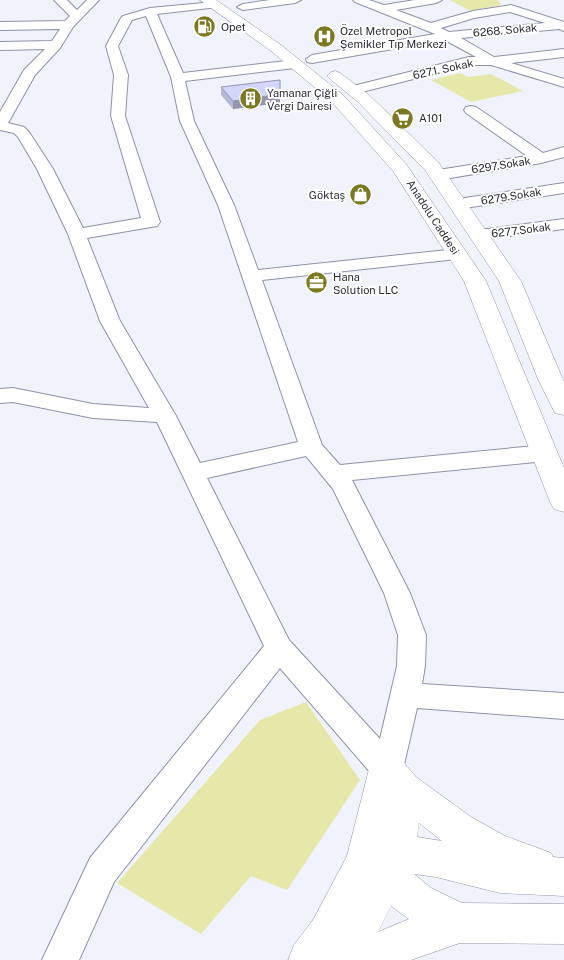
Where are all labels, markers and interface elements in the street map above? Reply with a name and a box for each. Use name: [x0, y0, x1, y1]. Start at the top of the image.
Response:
fuel station icon: Opet: [193, 15, 217, 39]
place label: Opet: [221, 21, 246, 33]
street label: 6268. Sokak: [472, 21, 538, 39]
place label: Özel Metropol Şemikler Tıp Merkezi: [340, 24, 447, 51]
hospital icon: Özel Metropol Şemikler Tıp Merkezi: [312, 25, 336, 49]
street label: 6271. Sokak: [412, 57, 474, 81]
building icon: Yamanar Çiğli Vergi Dairesi: [239, 87, 263, 111]
place label: Yamanar Çiğli Vergi Dairesi: [267, 87, 337, 112]
supermarket icon: A101: [391, 106, 415, 130]
place label: A101: [419, 112, 443, 124]
street label: 6297.Sokak: [471, 154, 531, 176]
street label: Anadolu Caddesi: [404, 177, 462, 257]
shop icon: Göktaş: [349, 183, 373, 207]
street label: 6279.Sokak: [480, 185, 542, 207]
place label: Göktaş: [309, 189, 345, 202]
street label: 6277.Sokak: [491, 220, 551, 240]
office icon: Hana Solution LLC: [305, 271, 329, 295]
place label: Hana Solution LLC: [333, 271, 398, 296]

